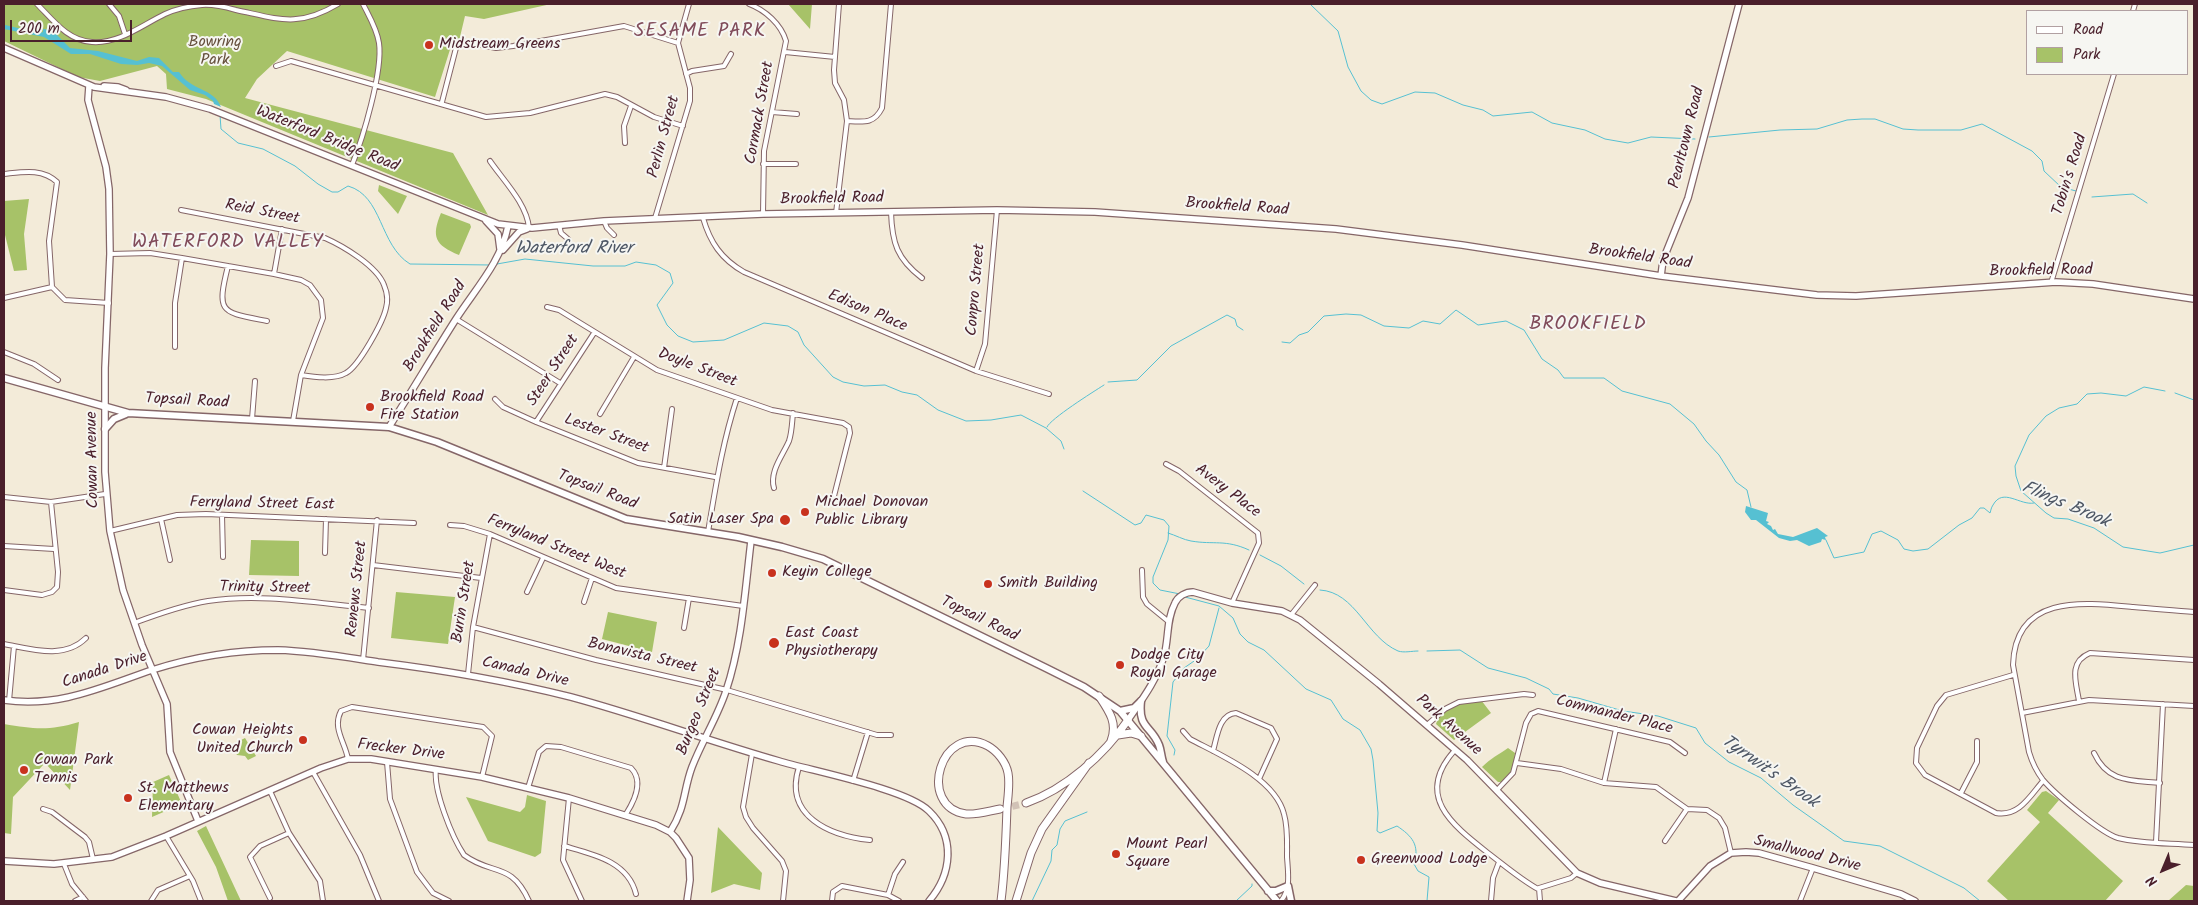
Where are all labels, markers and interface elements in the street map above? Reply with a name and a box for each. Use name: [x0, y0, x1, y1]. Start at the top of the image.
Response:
scale bar: [12, 10, 135, 42]
legend: [2026, 10, 2188, 75]
text: 200 m: [18, 17, 60, 41]
text: Road: [2073, 18, 2103, 42]
district label: SESAME PARK: [633, 22, 767, 44]
park label: Bowring Park: [188, 33, 242, 71]
place label: Midstream Greens: [439, 35, 560, 55]
marker: Midstream Greens: [423, 39, 435, 51]
text: Park: [2073, 43, 2100, 67]
street label: Cormack Street: [743, 60, 779, 166]
street label: Pearltown Road: [1666, 85, 1710, 191]
street label: Perlin Street: [645, 94, 685, 180]
street label: Waterford Bridge Road: [253, 103, 401, 177]
street label: Tobin's Road: [2050, 132, 2092, 218]
street label: Brookfield Road: [780, 189, 884, 211]
street label: Brookfield Road: [1185, 195, 1289, 221]
street label: Reid Street: [223, 196, 301, 230]
district label: WATERFORD VALLEY: [130, 233, 326, 255]
water label: Waterford River: [515, 239, 633, 261]
street label: Brookfield Road: [1587, 241, 1693, 275]
street label: Conpro Street: [963, 243, 991, 337]
street label: Brookfield Road: [1989, 261, 2093, 283]
street label: Brookfield Road: [400, 278, 472, 376]
street label: Edison Place: [824, 287, 910, 337]
district label: BROOKFIELD: [1528, 315, 1648, 337]
street label: Steer Street: [524, 332, 584, 410]
street label: Doyle Street: [655, 345, 739, 393]
place label: Brookfield Road Fire Station: [380, 388, 484, 426]
street label: Topsail Road: [145, 390, 229, 414]
marker: Brookfield Road Fire Station: [364, 401, 376, 413]
street label: Cowan Avenue: [84, 411, 104, 509]
street label: Lester Street: [561, 411, 651, 459]
street label: Avery Place: [1190, 461, 1264, 523]
street label: Topsail Road: [554, 467, 640, 515]
water label: Flings Brook: [2018, 478, 2112, 534]
place label: Michael Donovan Public Library: [815, 493, 928, 531]
street label: Ferryland Street East: [189, 494, 335, 516]
marker: Michael Donovan Public Library: [799, 506, 811, 518]
place label: Satin Laser Spa: [667, 510, 774, 530]
street label: Ferryland Street West: [484, 511, 628, 585]
marker: Satin Laser Spa: [778, 513, 792, 527]
street label: Renews Street: [343, 540, 373, 638]
street label: Burin Street: [449, 560, 481, 644]
place label: Keyin College: [782, 563, 872, 583]
marker: Keyin College: [766, 567, 778, 579]
place label: Smith Building: [998, 574, 1098, 594]
marker: Smith Building: [982, 578, 994, 590]
street label: Trinity Street: [219, 579, 311, 599]
street label: Topsail Road: [937, 593, 1021, 647]
place label: East Coast Physiotherapy: [785, 624, 878, 662]
street label: Bonavista Street: [586, 635, 698, 679]
marker: East Coast Physiotherapy: [767, 636, 781, 650]
place label: Dodge City Royal Garage: [1130, 646, 1217, 684]
street label: Canada Drive: [60, 648, 150, 694]
street label: Canada Drive: [480, 654, 570, 692]
marker: Dodge City Royal Garage: [1114, 659, 1126, 671]
street label: Burgeo Street: [674, 666, 726, 758]
street label: Park Avenue: [1411, 691, 1485, 761]
street label: Commander Place: [1554, 692, 1674, 740]
place label: Cowan Heights United Church: [192, 721, 293, 759]
water label: Tyrrwit's Brook: [1717, 732, 1821, 814]
marker: Cowan Heights United Church: [297, 734, 309, 746]
street label: Frecker Drive: [356, 736, 446, 766]
place label: Cowan Park Tennis: [34, 751, 113, 789]
marker: Cowan Park Tennis: [18, 764, 30, 776]
place label: St. Matthews Elementary: [138, 779, 229, 817]
marker: St. Matthews Elementary: [122, 792, 134, 804]
street label: Smallwood Drive: [1751, 832, 1863, 878]
place label: Mount Pearl Square: [1126, 835, 1207, 873]
north arrow: [2138, 845, 2188, 895]
marker: Mount Pearl Square: [1110, 848, 1122, 860]
place label: Greenwood Lodge: [1371, 850, 1487, 870]
marker: Greenwood Lodge: [1355, 854, 1367, 866]
text: N: [2141, 870, 2163, 892]

